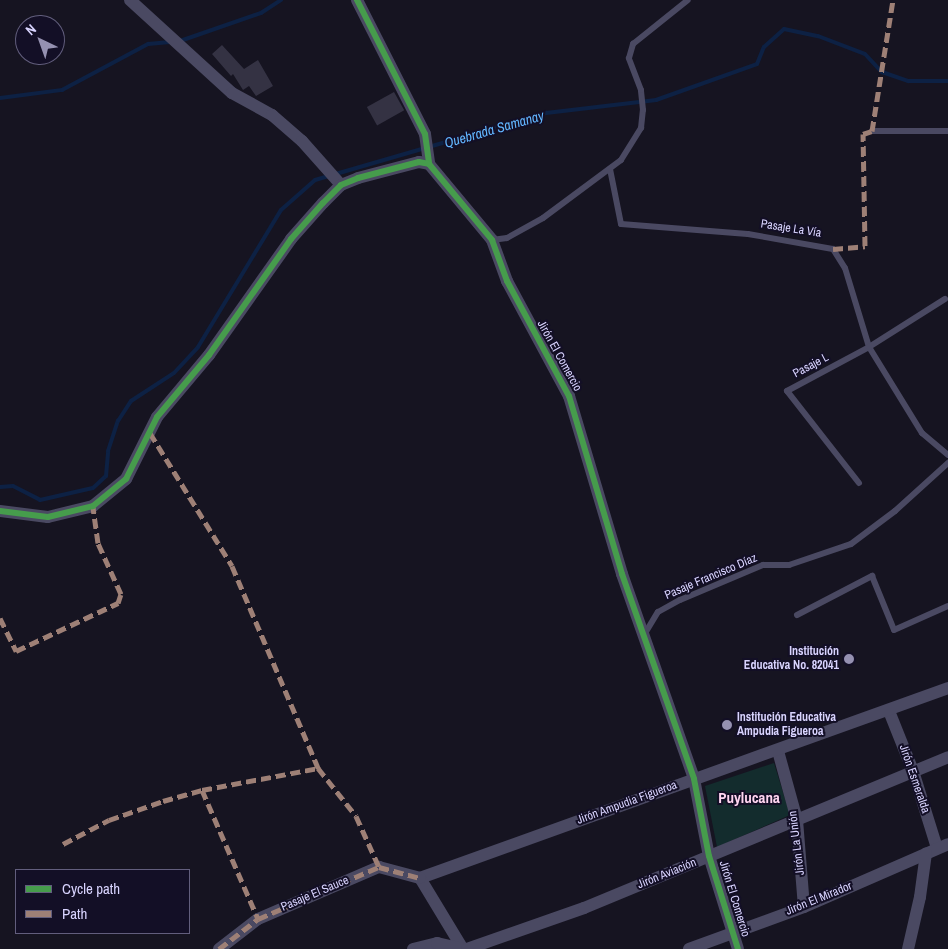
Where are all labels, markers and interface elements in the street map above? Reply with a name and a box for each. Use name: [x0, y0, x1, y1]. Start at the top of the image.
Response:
north arrow: [15, 15, 65, 65]
text: N: [22, 20, 40, 39]
water label: Quebrada Samanay: [442, 107, 546, 151]
street label: Pasaje La Vía: [760, 217, 822, 241]
street label: Jirón El Comercio: [534, 318, 584, 394]
street label: Pasaje L: [791, 351, 831, 381]
street label: Pasaje Francisco Díaz: [663, 551, 759, 603]
place label: Institución Educativa No. 82041: [744, 645, 839, 673]
marker: Institución Educativa No. 82041: [843, 653, 855, 665]
place label: Institución Educativa Ampudia Figueroa: [737, 711, 836, 739]
marker: Institución Educativa Ampudia Figueroa: [721, 719, 733, 731]
street label: Jirón Esmeralda: [896, 743, 932, 815]
street label: Jirón Ampudia Figueroa: [575, 778, 679, 828]
district label: Puylucana: [718, 789, 780, 807]
street label: Jirón La Unión: [786, 810, 808, 876]
street label: Jirón Aviación: [635, 856, 699, 892]
street label: Jirón El Comercio: [716, 859, 752, 939]
legend: [15, 869, 190, 934]
street label: Pasaje El Sauce: [279, 873, 351, 915]
text: Cycle path: [62, 878, 120, 899]
street label: Jirón El Mirador: [784, 879, 854, 919]
text: Path: [62, 903, 87, 924]

